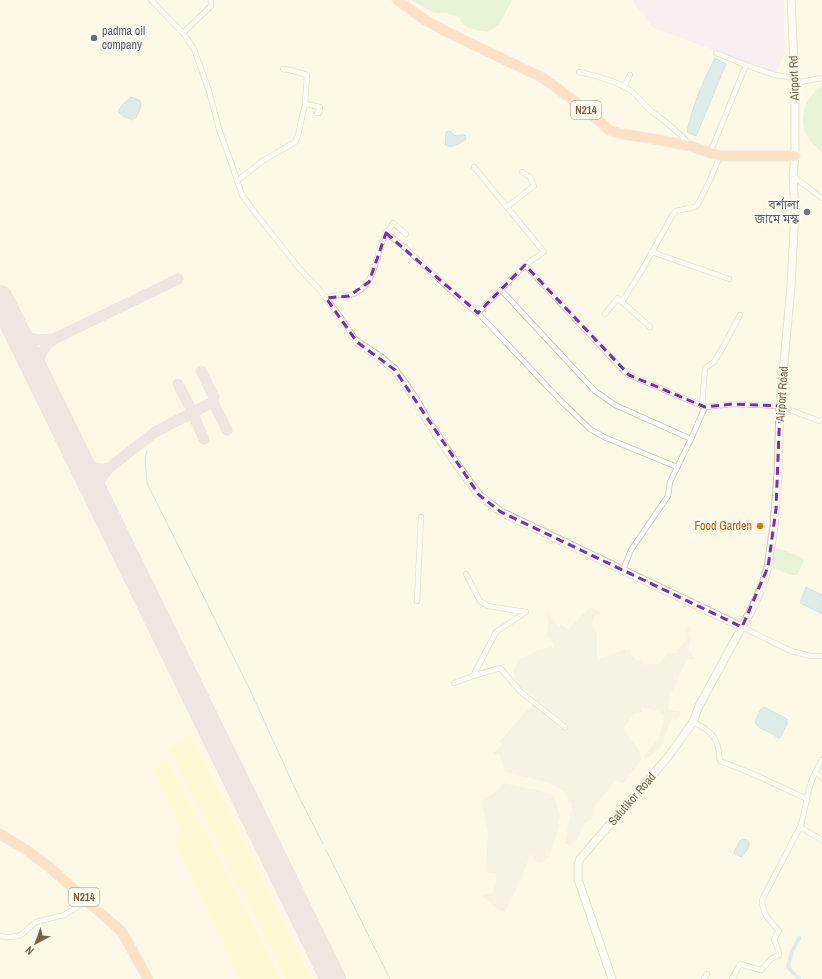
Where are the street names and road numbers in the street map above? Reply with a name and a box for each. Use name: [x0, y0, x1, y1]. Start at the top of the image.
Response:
street label: Airport Rd: [785, 55, 803, 102]
road number: N214: [571, 101, 601, 119]
street label: Airport Road: [772, 366, 792, 423]
street label: Salutikor Road: [605, 769, 659, 829]
road number: N214: [69, 888, 99, 906]

